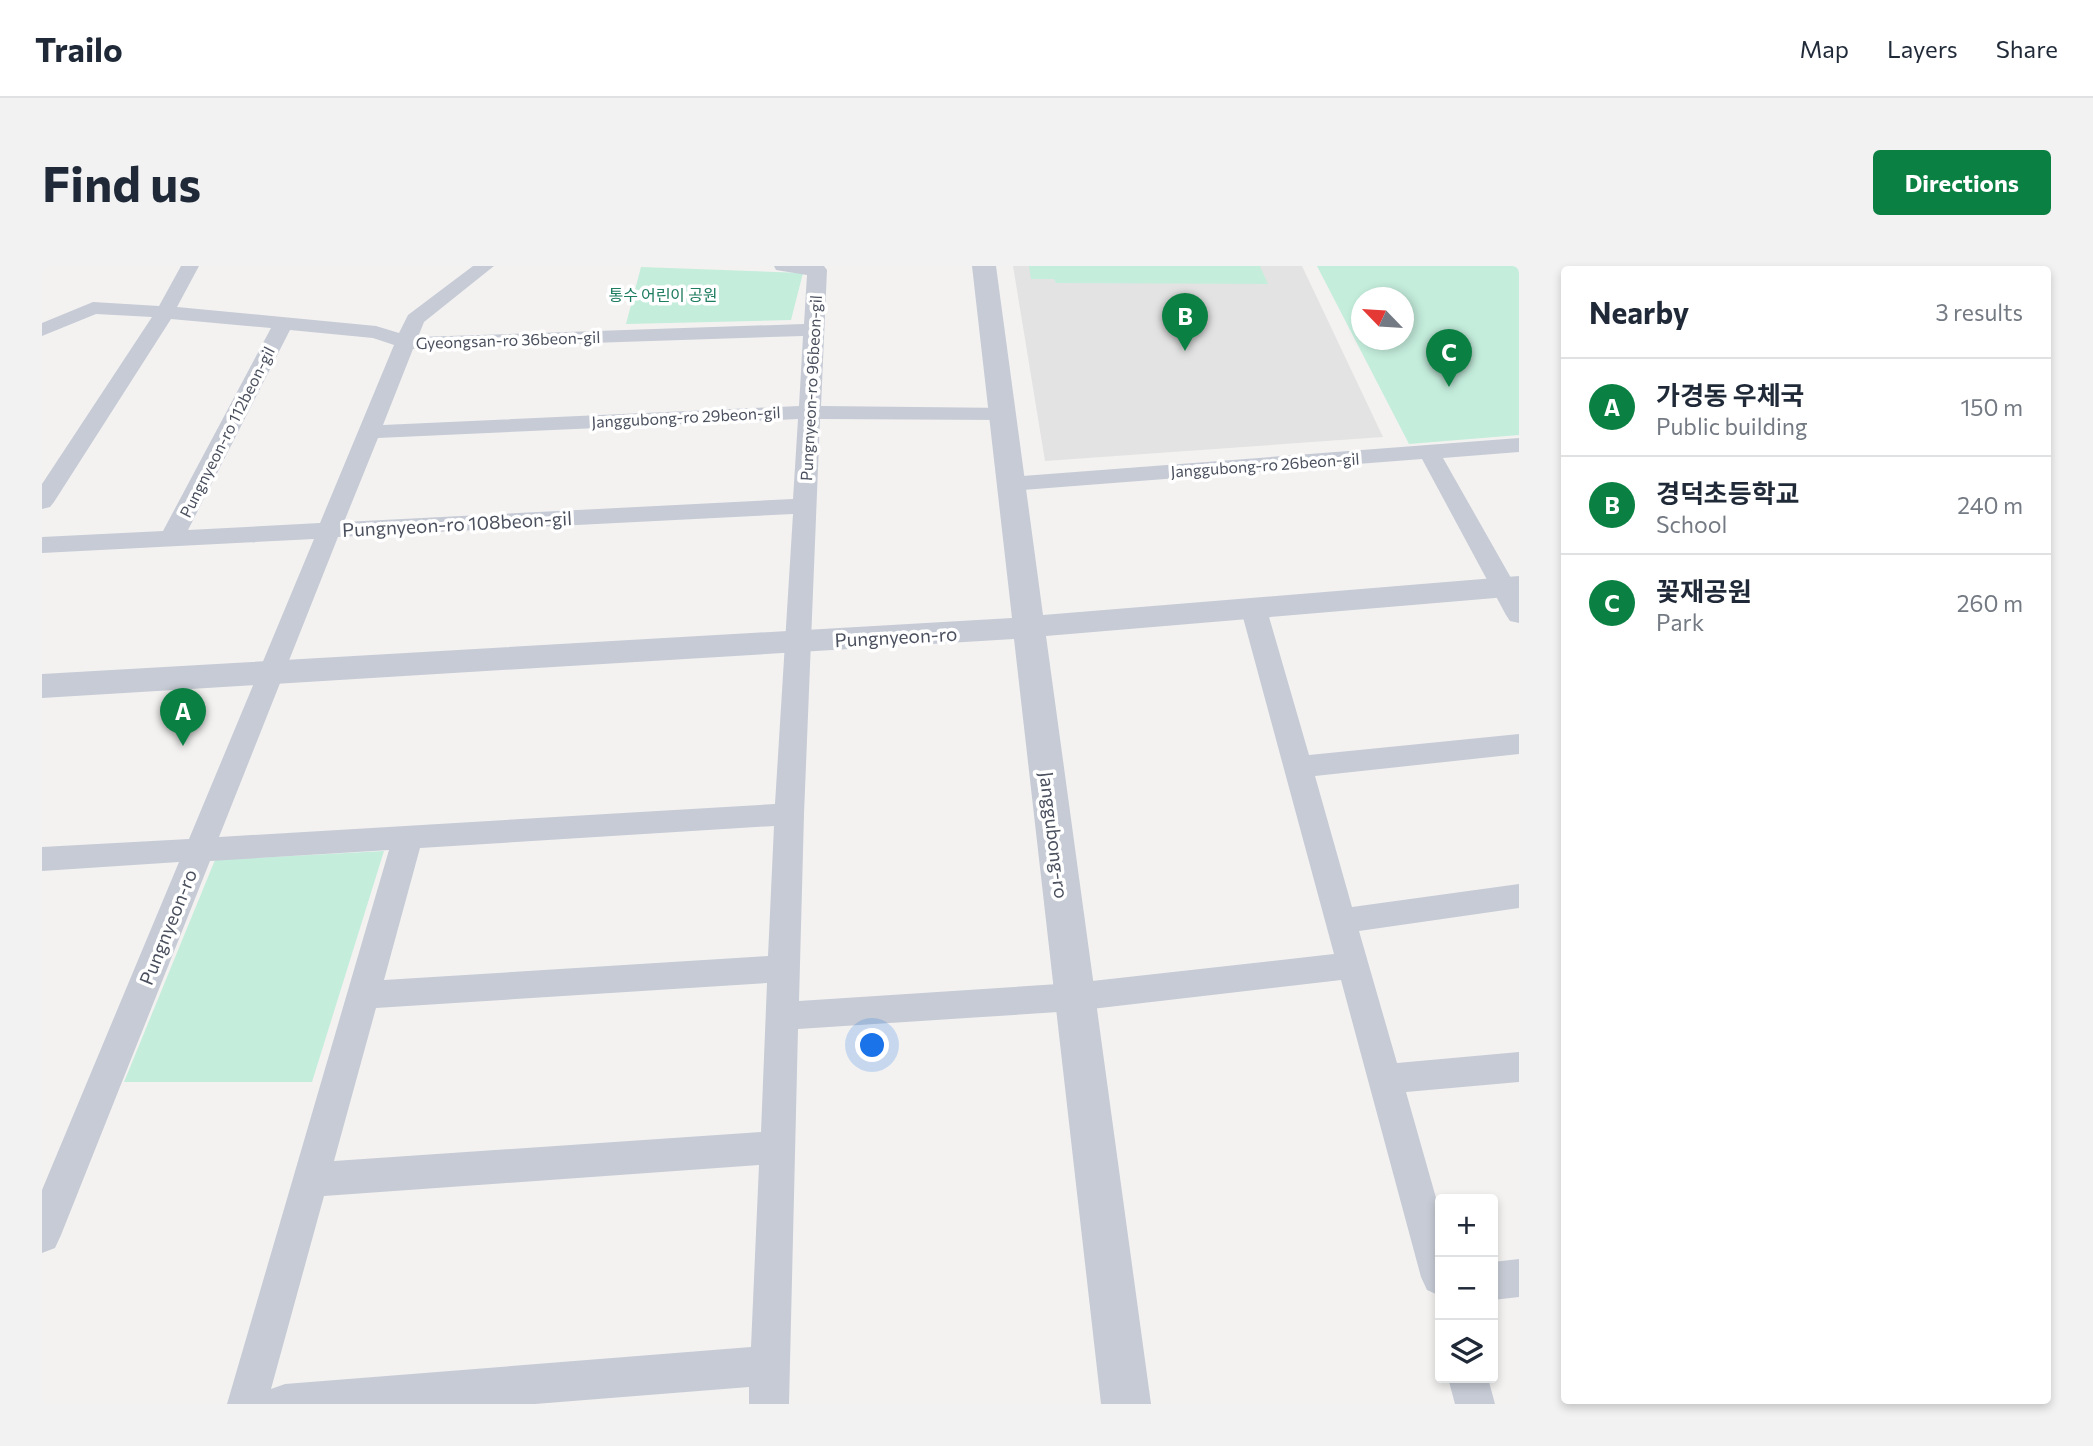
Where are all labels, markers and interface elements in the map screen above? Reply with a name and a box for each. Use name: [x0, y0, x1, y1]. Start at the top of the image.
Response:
text: Trailo: [35, 28, 123, 69]
text: Map: [1800, 34, 1849, 63]
text: Layers: [1887, 34, 1958, 63]
text: Share: [1996, 34, 2058, 63]
button: Directions: [1873, 150, 2051, 215]
text: Find us: [42, 152, 201, 212]
park label: 통수 어린이 공원: [608, 285, 718, 304]
north arrow: [1351, 287, 1414, 350]
pin: B: [1162, 293, 1208, 351]
text: Nearby: [1589, 293, 1689, 330]
street label: Pungnyeon-ro 96beon-gil: [796, 295, 825, 481]
text: 3 results: [1936, 298, 2023, 326]
street label: Gyeongsan-ro 36beon-gil: [415, 327, 601, 352]
pin: C: [1426, 329, 1472, 387]
street label: Pungnyeon-ro 112beon-gil: [175, 343, 278, 520]
text: 가경동 우체국: [1656, 379, 1805, 410]
text: A: [1604, 393, 1620, 421]
text: 150 m: [1960, 393, 2023, 421]
street label: Janggubong-ro 29beon-gil: [591, 402, 781, 431]
text: Public building: [1656, 412, 1807, 440]
street label: Janggubong-ro 26beon-gil: [1170, 448, 1360, 481]
text: 경덕초등학교: [1656, 477, 1800, 508]
text: B: [1604, 491, 1620, 519]
text: 240 m: [1957, 491, 2023, 519]
street label: Pungnyeon-ro 108beon-gil: [342, 506, 572, 541]
text: School: [1656, 510, 1727, 538]
text: 꽃재공원: [1656, 575, 1752, 606]
text: C: [1604, 589, 1620, 617]
text: 260 m: [1957, 589, 2023, 617]
text: Park: [1656, 608, 1704, 636]
street label: Pungnyeon-ro: [834, 622, 958, 651]
pin: A: [160, 688, 206, 746]
street label: Janggubong-ro: [1035, 770, 1074, 900]
street label: Pungnyeon-ro: [134, 866, 201, 988]
your location: [855, 1028, 889, 1062]
map controls: [1435, 1194, 1498, 1383]
button: +: [1435, 1194, 1498, 1257]
button: −: [1435, 1257, 1498, 1320]
button: layers: [1435, 1320, 1498, 1383]

